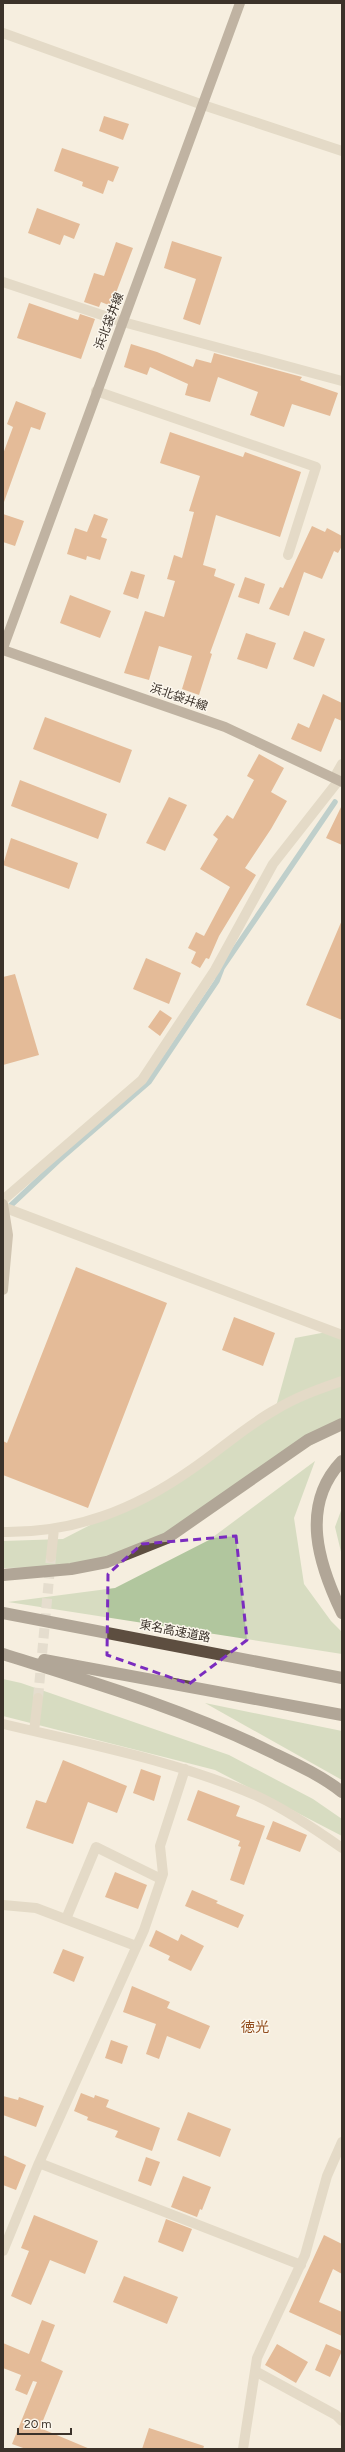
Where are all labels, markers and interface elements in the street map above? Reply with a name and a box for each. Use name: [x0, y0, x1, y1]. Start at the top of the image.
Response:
street label: 浜北袋井線: [92, 290, 126, 352]
street label: 浜北袋井線: [148, 681, 210, 713]
street label: 東名高速道路: [138, 1617, 212, 1645]
district label: 徳光: [241, 2019, 269, 2036]
scale bar: [18, 2410, 71, 2436]
text: 20 m: [24, 2417, 52, 2431]

